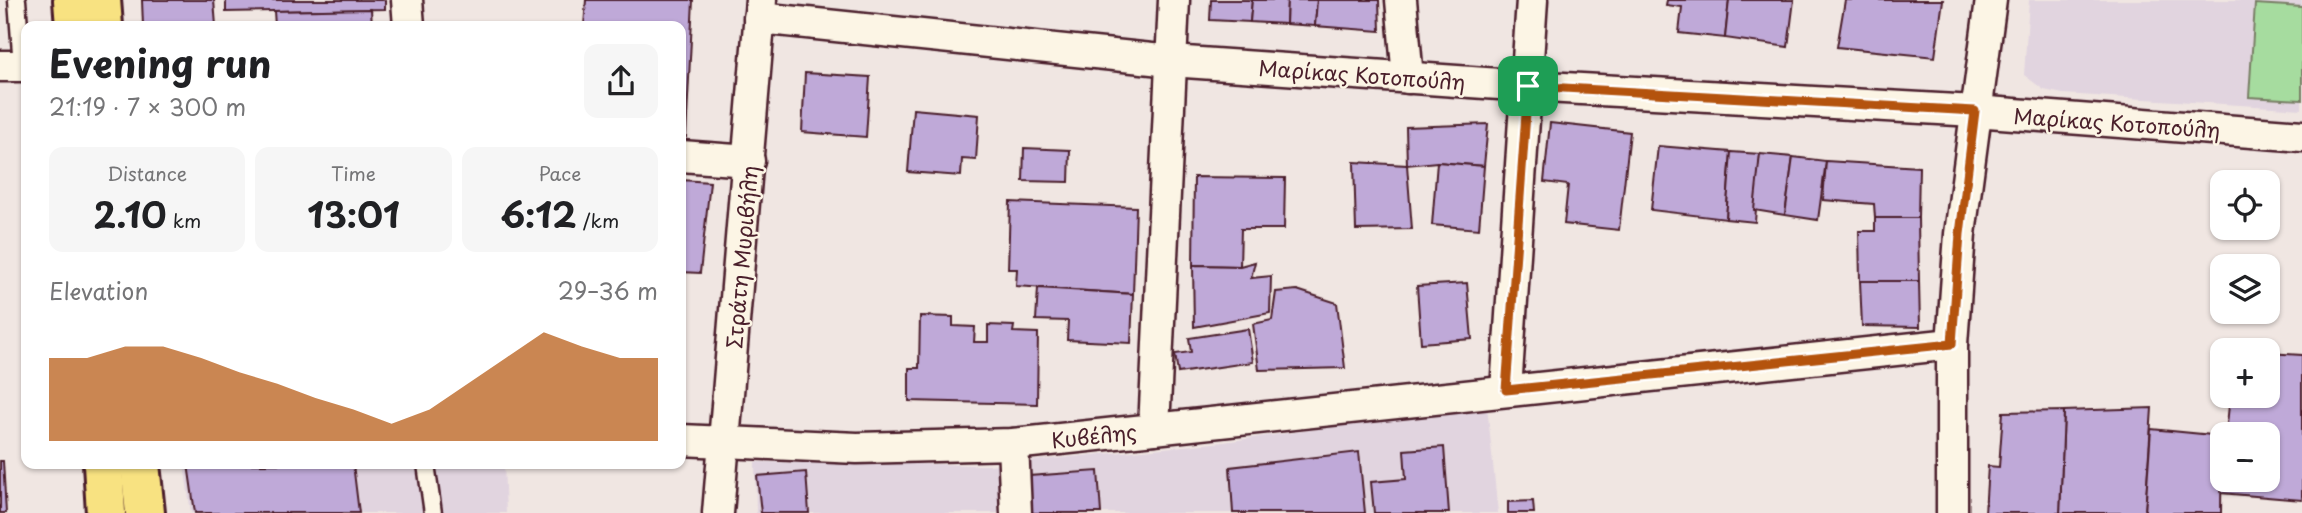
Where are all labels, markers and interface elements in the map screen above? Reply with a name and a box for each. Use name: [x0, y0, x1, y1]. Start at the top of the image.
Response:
text: Evening run: [49, 34, 271, 91]
button: share: [584, 44, 658, 118]
street label: Μαρίκας Κοτοπούλη: [1257, 51, 1467, 97]
pin: [1498, 56, 1558, 116]
icon: arrive: [1509, 67, 1547, 105]
text: 21:19 · 7 × 300 m: [49, 89, 246, 124]
street label: Μαρίκας Κοτοπούλη: [2012, 99, 2222, 145]
text: Distance: [107, 159, 187, 187]
text: Time: [331, 159, 376, 187]
text: Pace: [538, 159, 581, 187]
street label: Στράτη Μυριβήλη: [717, 164, 765, 350]
map controls: [2210, 170, 2280, 492]
button: locate: [2210, 170, 2280, 240]
text: 2.10: [93, 187, 167, 240]
text: 13:01: [307, 187, 400, 240]
text: 6:12: [500, 187, 577, 240]
text: km: [167, 206, 201, 234]
text: /km: [577, 206, 619, 234]
button: layers: [2210, 254, 2280, 324]
text: Elevation: [49, 273, 148, 308]
text: 29–36 m: [558, 273, 658, 308]
button: +: [2210, 338, 2280, 408]
street label: Κυβέλης: [1050, 415, 1138, 455]
button: −: [2210, 422, 2280, 492]

